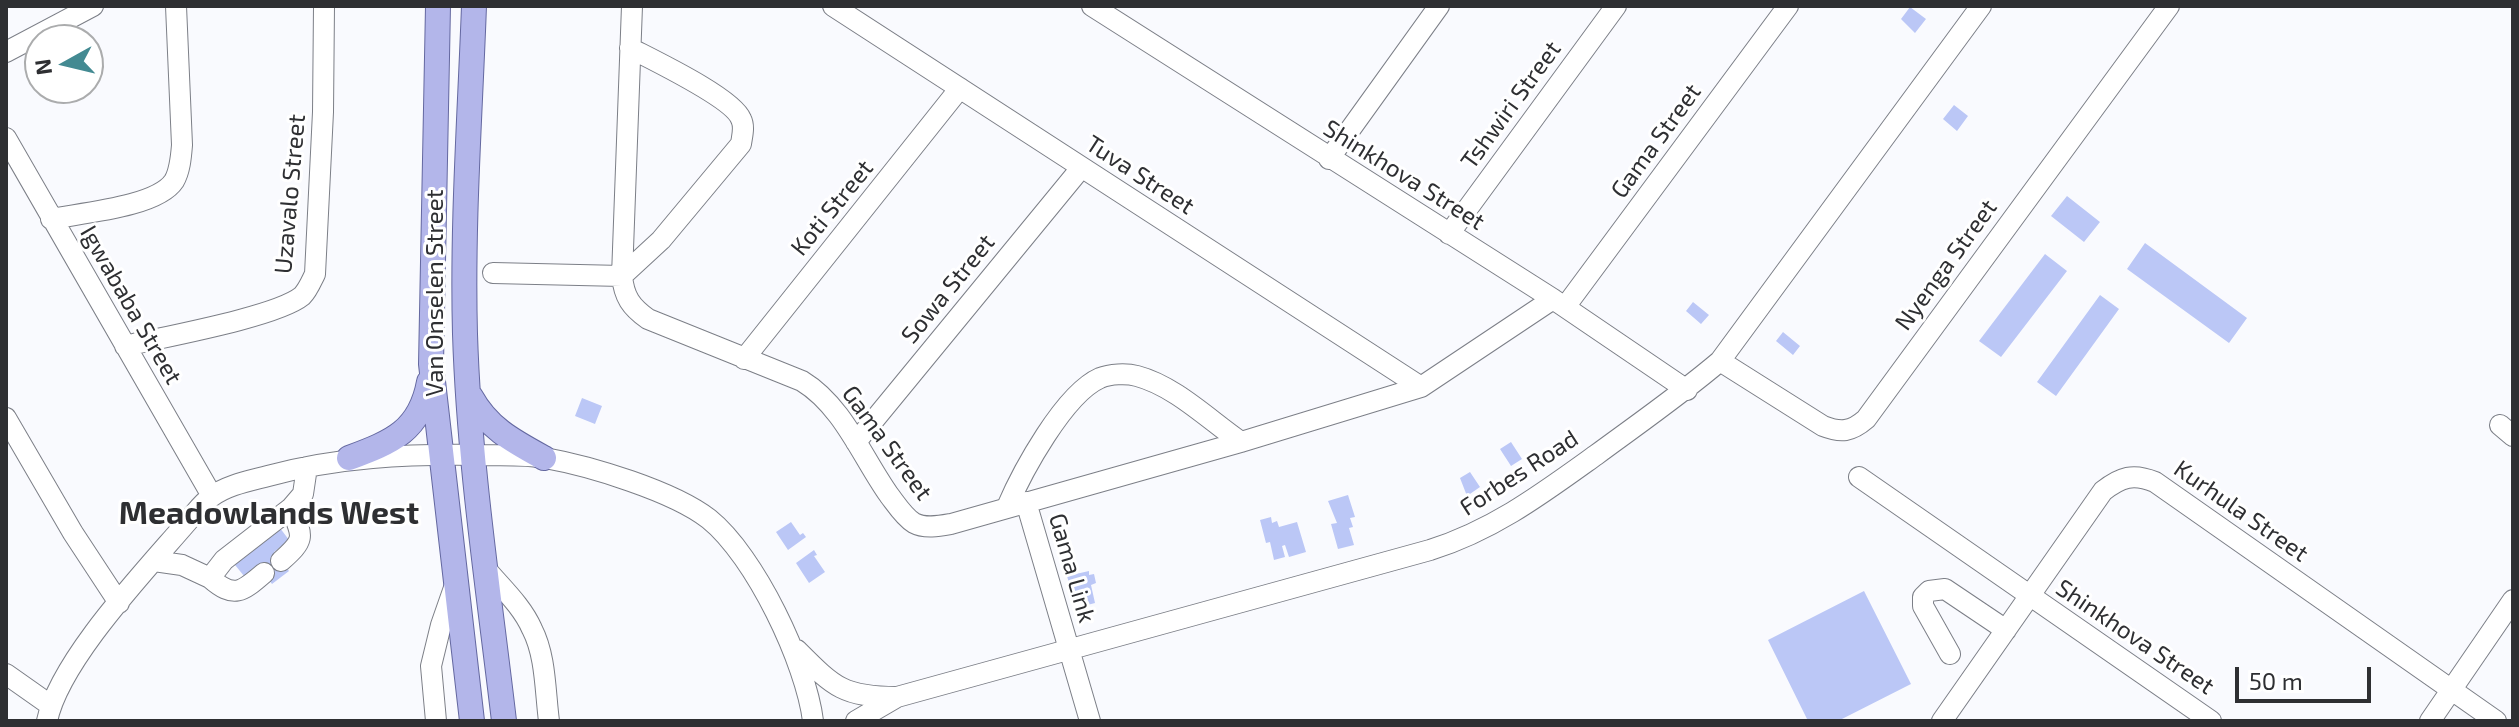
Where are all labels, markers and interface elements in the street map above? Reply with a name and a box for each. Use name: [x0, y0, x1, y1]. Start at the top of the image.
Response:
north arrow: [24, 24, 104, 104]
street label: Tshwiri Street: [1455, 35, 1567, 175]
text: N: [28, 57, 56, 77]
street label: Gama Street: [1605, 78, 1707, 204]
street label: Uzavalo Street: [269, 113, 311, 275]
street label: Shinkhova Street: [1318, 114, 1490, 236]
street label: Tuva Street: [1080, 129, 1200, 221]
street label: Koti Street: [785, 154, 879, 262]
street label: Van Onselen Street: [421, 189, 449, 397]
street label: Nyenga Street: [1889, 194, 2003, 336]
street label: Igwababa Street: [74, 221, 188, 389]
street label: Sowa Street: [895, 229, 1001, 349]
street label: Gama Street: [836, 380, 938, 506]
street label: Forbes Road: [1454, 424, 1584, 522]
street label: Kurhula Street: [2168, 454, 2314, 568]
district label: Meadowlands West: [119, 494, 419, 532]
street label: Gama Link: [1043, 510, 1101, 626]
street label: Shinkhova Street: [2050, 573, 2220, 701]
scale bar: [2239, 651, 2375, 701]
text: 50 m: [2249, 666, 2303, 695]

